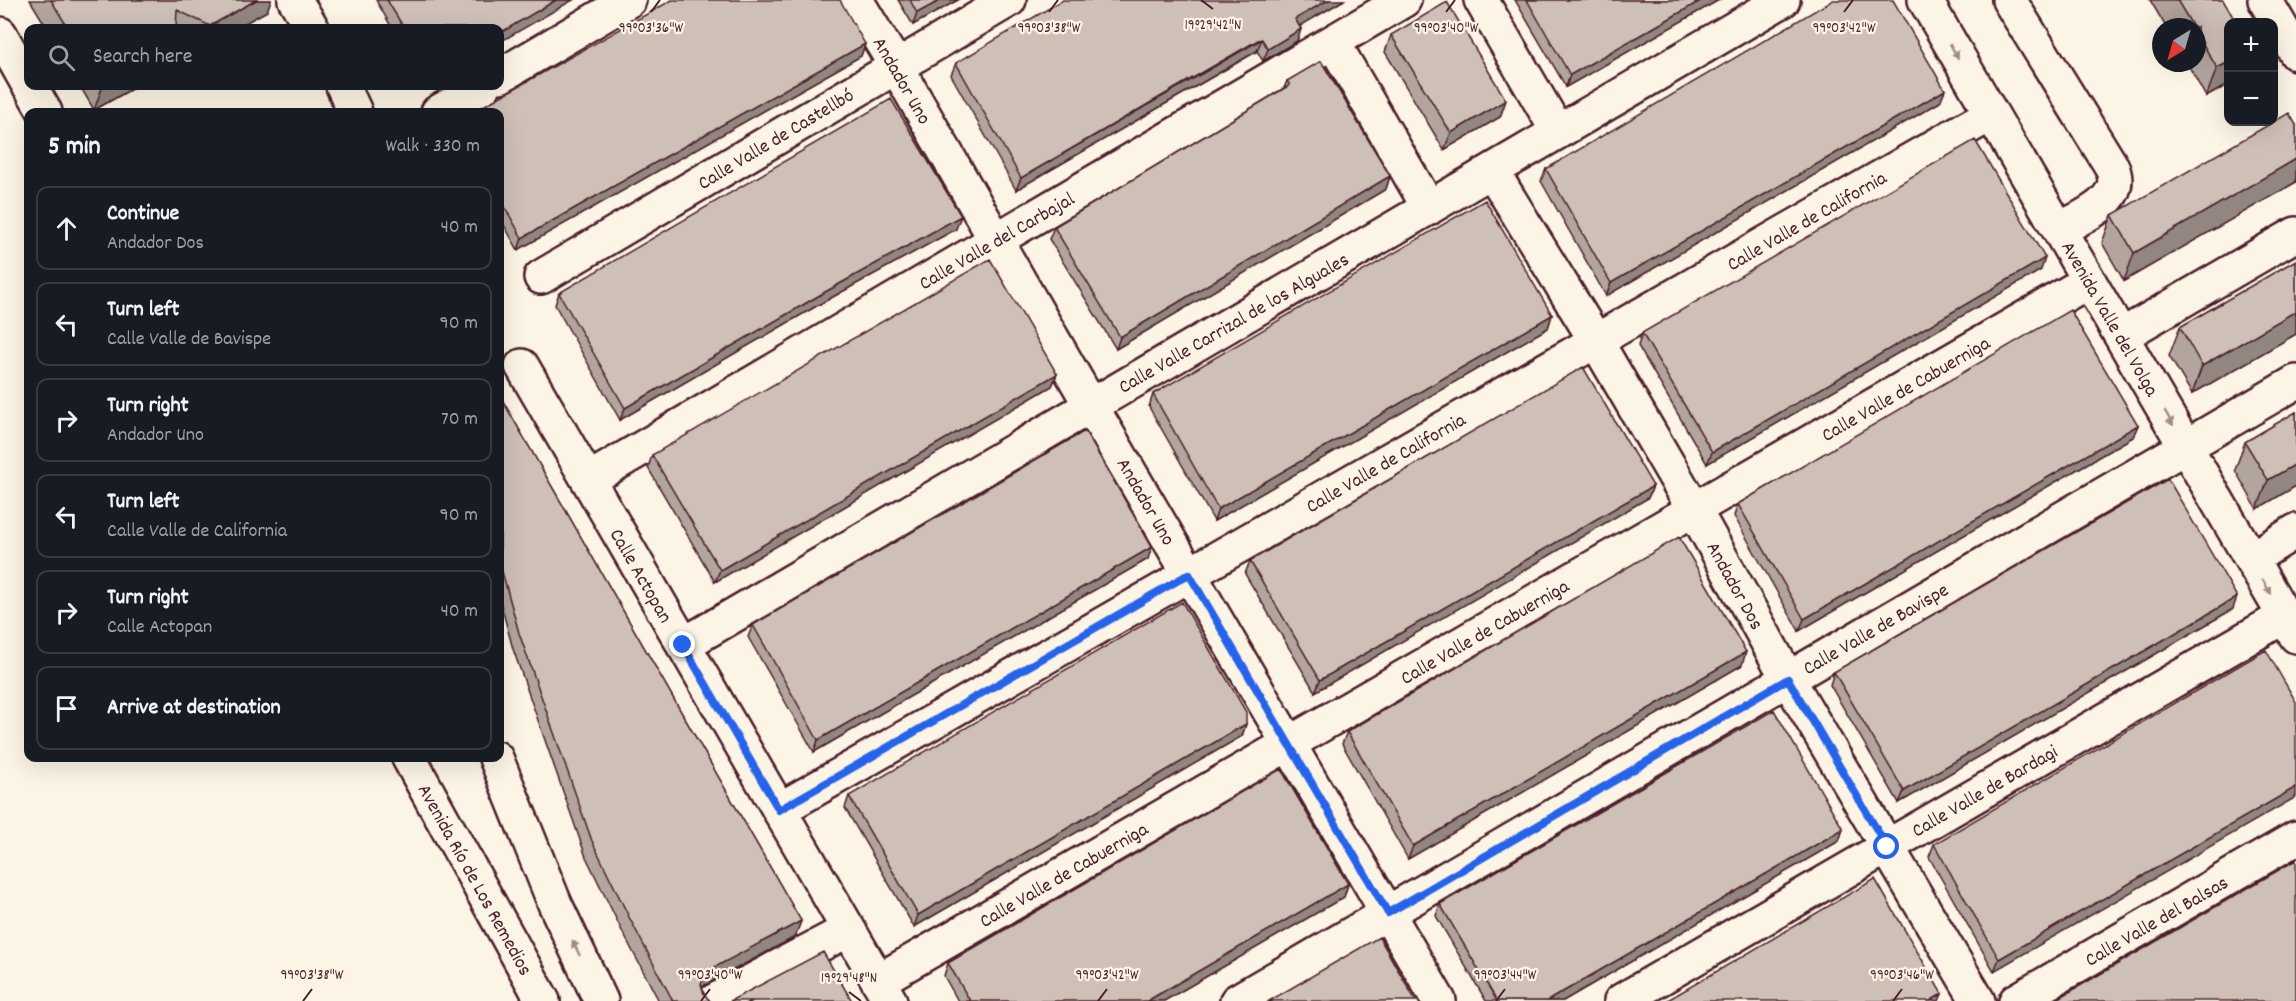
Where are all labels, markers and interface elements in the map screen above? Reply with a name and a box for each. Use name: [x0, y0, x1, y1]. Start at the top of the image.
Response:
text: 19°29'42"N: [1185, 15, 1241, 37]
text: 99°03'36"W: [619, 18, 684, 40]
text: 99°03'38"W: [1018, 18, 1081, 40]
text: 99°03'40"W: [1414, 18, 1479, 40]
text: 99°03'42"W: [1812, 18, 1876, 40]
north arrow: [2152, 18, 2206, 72]
map controls: [2224, 18, 2278, 126]
button: +: [2224, 18, 2278, 72]
search box: [24, 24, 504, 90]
street label: Andador Uno: [864, 33, 937, 131]
icon: search: [45, 41, 78, 74]
text: Search here: [93, 42, 192, 73]
one-way arrow: [1949, 42, 1959, 59]
button: −: [2224, 72, 2278, 126]
street label: Calle Valle de Castellbó: [693, 83, 860, 198]
text: 5 min: [48, 129, 101, 166]
text: Walk · 330 m: [385, 133, 480, 161]
street label: Calle Valle de California: [1722, 165, 1893, 280]
street label: Calle Valle del Carbajal: [914, 186, 1081, 299]
text: Continue: [107, 199, 179, 230]
icon: ahead: [50, 212, 83, 245]
text: 40 m: [440, 214, 478, 242]
text: Andador Dos: [107, 230, 204, 258]
street label: Avenida Valle del Volga: [2052, 237, 2165, 403]
street label: Calle Valle Carrizal de los Alguales: [1114, 247, 1355, 402]
text: Turn left: [107, 295, 179, 326]
icon: left: [50, 308, 83, 341]
text: 90 m: [440, 310, 478, 338]
text: Calle Valle de Bavispe: [107, 326, 271, 354]
street label: Calle Valle de Cabuerniga: [1817, 331, 1997, 450]
text: Turn right: [107, 391, 189, 422]
icon: right: [50, 404, 83, 437]
text: 70 m: [441, 406, 478, 434]
street label: Calle Valle de California: [1301, 407, 1472, 522]
one-way arrow: [2164, 410, 2175, 426]
text: Andador Uno: [107, 422, 204, 450]
street label: Andador Uno: [1108, 454, 1181, 552]
text: Turn left: [107, 487, 179, 518]
icon: left: [50, 500, 83, 533]
text: 90 m: [440, 502, 478, 530]
text: Calle Valle de California: [107, 518, 287, 546]
street label: Calle Actopan: [601, 524, 678, 629]
street label: Andador Dos: [1698, 537, 1769, 636]
street label: Calle Valle de Cabuerniga: [1396, 574, 1576, 693]
street label: Calle Valle de Bavispe: [1798, 577, 1955, 684]
one-way arrow: [2262, 579, 2273, 595]
text: Turn right: [107, 583, 189, 614]
icon: right: [50, 596, 83, 629]
text: 40 m: [440, 598, 478, 626]
text: Calle Actopan: [107, 614, 212, 642]
route end: [669, 631, 695, 657]
icon: arrive: [50, 692, 83, 725]
text: Arrive at destination: [107, 693, 281, 724]
street label: Calle Valle de Bardagi: [1907, 739, 2064, 846]
street label: Avenida Río de Los Remedios: [409, 779, 538, 981]
street label: Calle Valle de Cabuerniga: [975, 817, 1155, 936]
route start: [1873, 833, 1899, 859]
street label: Calle Valle del Balsas: [2081, 870, 2234, 975]
one-way arrow: [571, 940, 580, 957]
text: 99°03'38"W: [281, 965, 344, 987]
text: 99°03'40"W: [678, 965, 743, 987]
text: 99°03'42"W: [1075, 965, 1139, 987]
text: 99°03'44"W: [1474, 965, 1537, 987]
text: 99°03'46"W: [1870, 965, 1934, 987]
text: 19°29'48"N: [821, 968, 877, 990]

